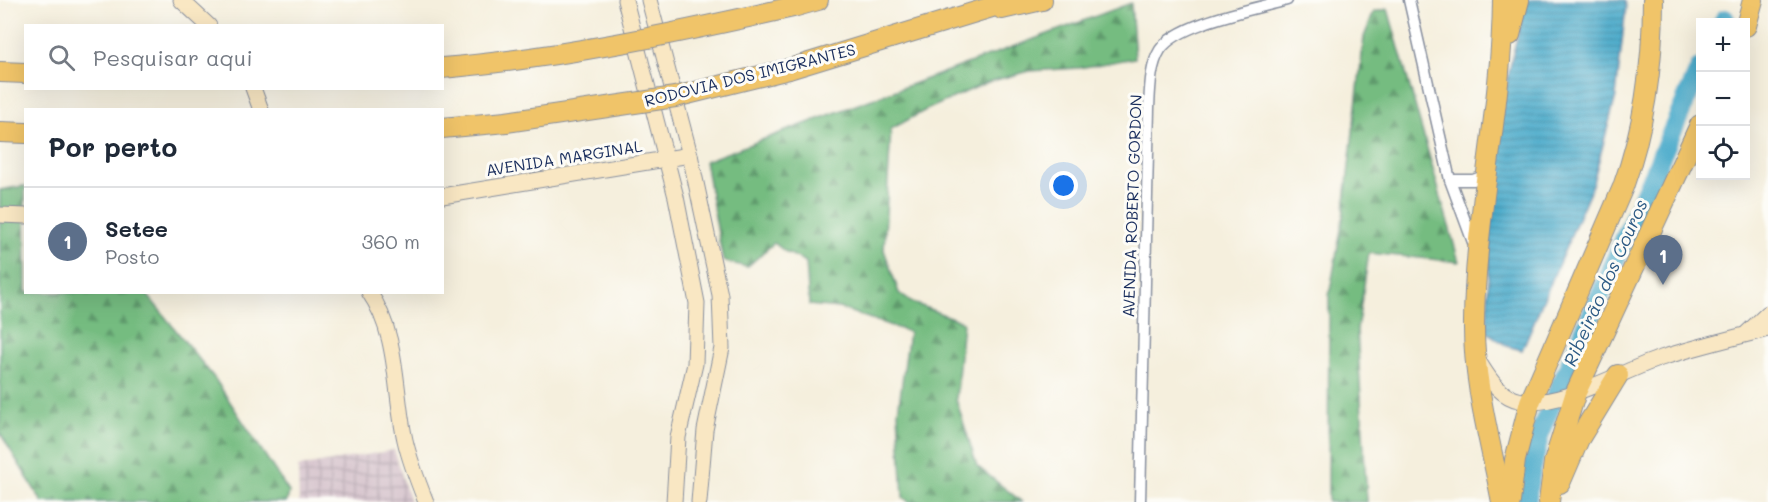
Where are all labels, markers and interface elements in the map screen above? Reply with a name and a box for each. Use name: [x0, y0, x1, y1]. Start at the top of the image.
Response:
map controls: [1696, 18, 1750, 180]
button: +: [1696, 18, 1750, 72]
search box: [24, 24, 444, 90]
street label: RODOVIA DOS IMIGRANTES: [642, 38, 858, 111]
icon: search: [45, 41, 78, 74]
text: Pesquisar aqui: [93, 43, 253, 72]
button: −: [1696, 72, 1750, 126]
street label: AVENIDA ROBERTO GORDON: [1117, 94, 1146, 318]
button: locate: [1696, 126, 1750, 180]
text: Por perto: [48, 130, 177, 164]
street label: AVENIDA MARGINAL: [484, 135, 644, 180]
your location: [1049, 171, 1078, 200]
water label: Ribeirão dos Couros: [1557, 195, 1653, 370]
text: Setee: [105, 214, 168, 243]
text: 1: [63, 228, 72, 254]
text: 360 m: [362, 228, 420, 254]
pin: 1: [1644, 236, 1682, 285]
text: Posto: [105, 243, 159, 269]

